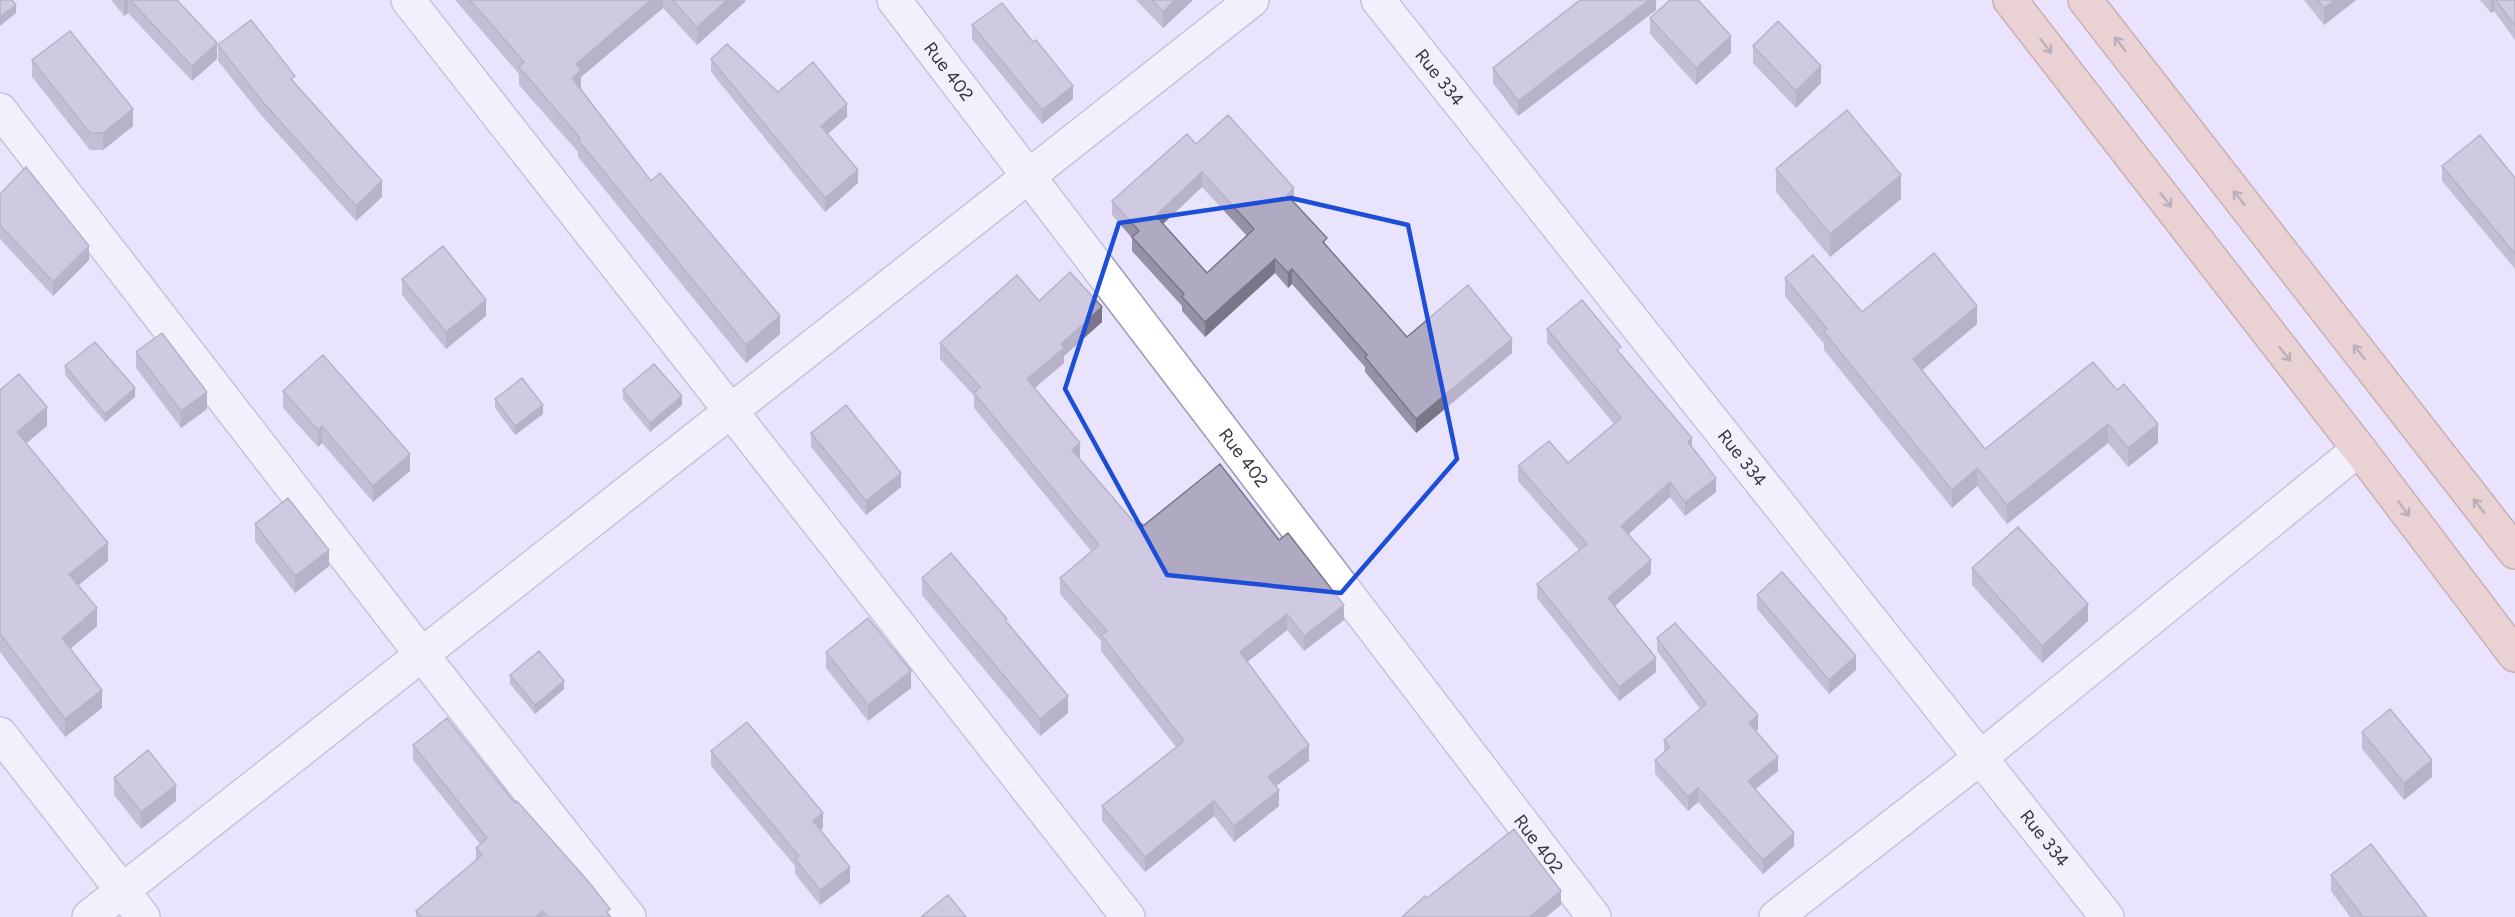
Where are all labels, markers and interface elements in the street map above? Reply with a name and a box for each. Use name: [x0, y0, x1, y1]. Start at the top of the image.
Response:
one-way arrow: [2113, 36, 2126, 52]
street label: Rue 402: [919, 38, 978, 105]
one-way arrow: [2039, 38, 2052, 54]
street label: Rue 334: [1410, 45, 1469, 110]
one-way arrow: [2233, 190, 2246, 206]
one-way arrow: [2159, 192, 2172, 208]
one-way arrow: [2353, 344, 2366, 360]
one-way arrow: [2279, 346, 2292, 362]
street label: Rue 402: [1214, 424, 1273, 492]
street label: Rue 334: [1713, 425, 1771, 491]
one-way arrow: [2473, 498, 2485, 514]
one-way arrow: [2398, 500, 2411, 516]
street label: Rue 334: [2015, 806, 2074, 871]
street label: Rue 402: [1509, 810, 1568, 878]

